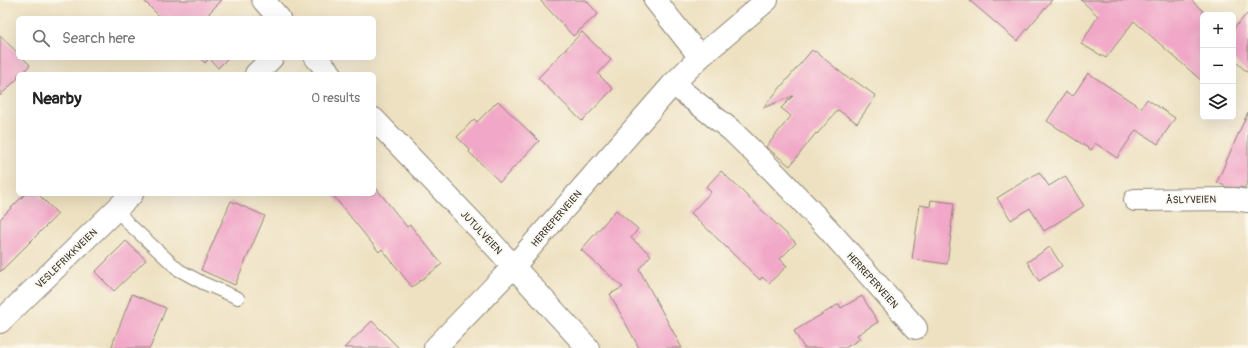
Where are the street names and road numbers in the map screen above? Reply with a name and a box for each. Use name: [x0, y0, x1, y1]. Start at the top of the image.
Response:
street label: HERREPERVEIEN: [529, 188, 585, 249]
street label: ÅSLYVEIEN: [1166, 192, 1216, 206]
street label: JUTULVEIEN: [458, 208, 505, 257]
street label: VESLEFRIKKVEIEN: [33, 226, 100, 291]
street label: HERREPERVEIEN: [844, 250, 901, 311]

